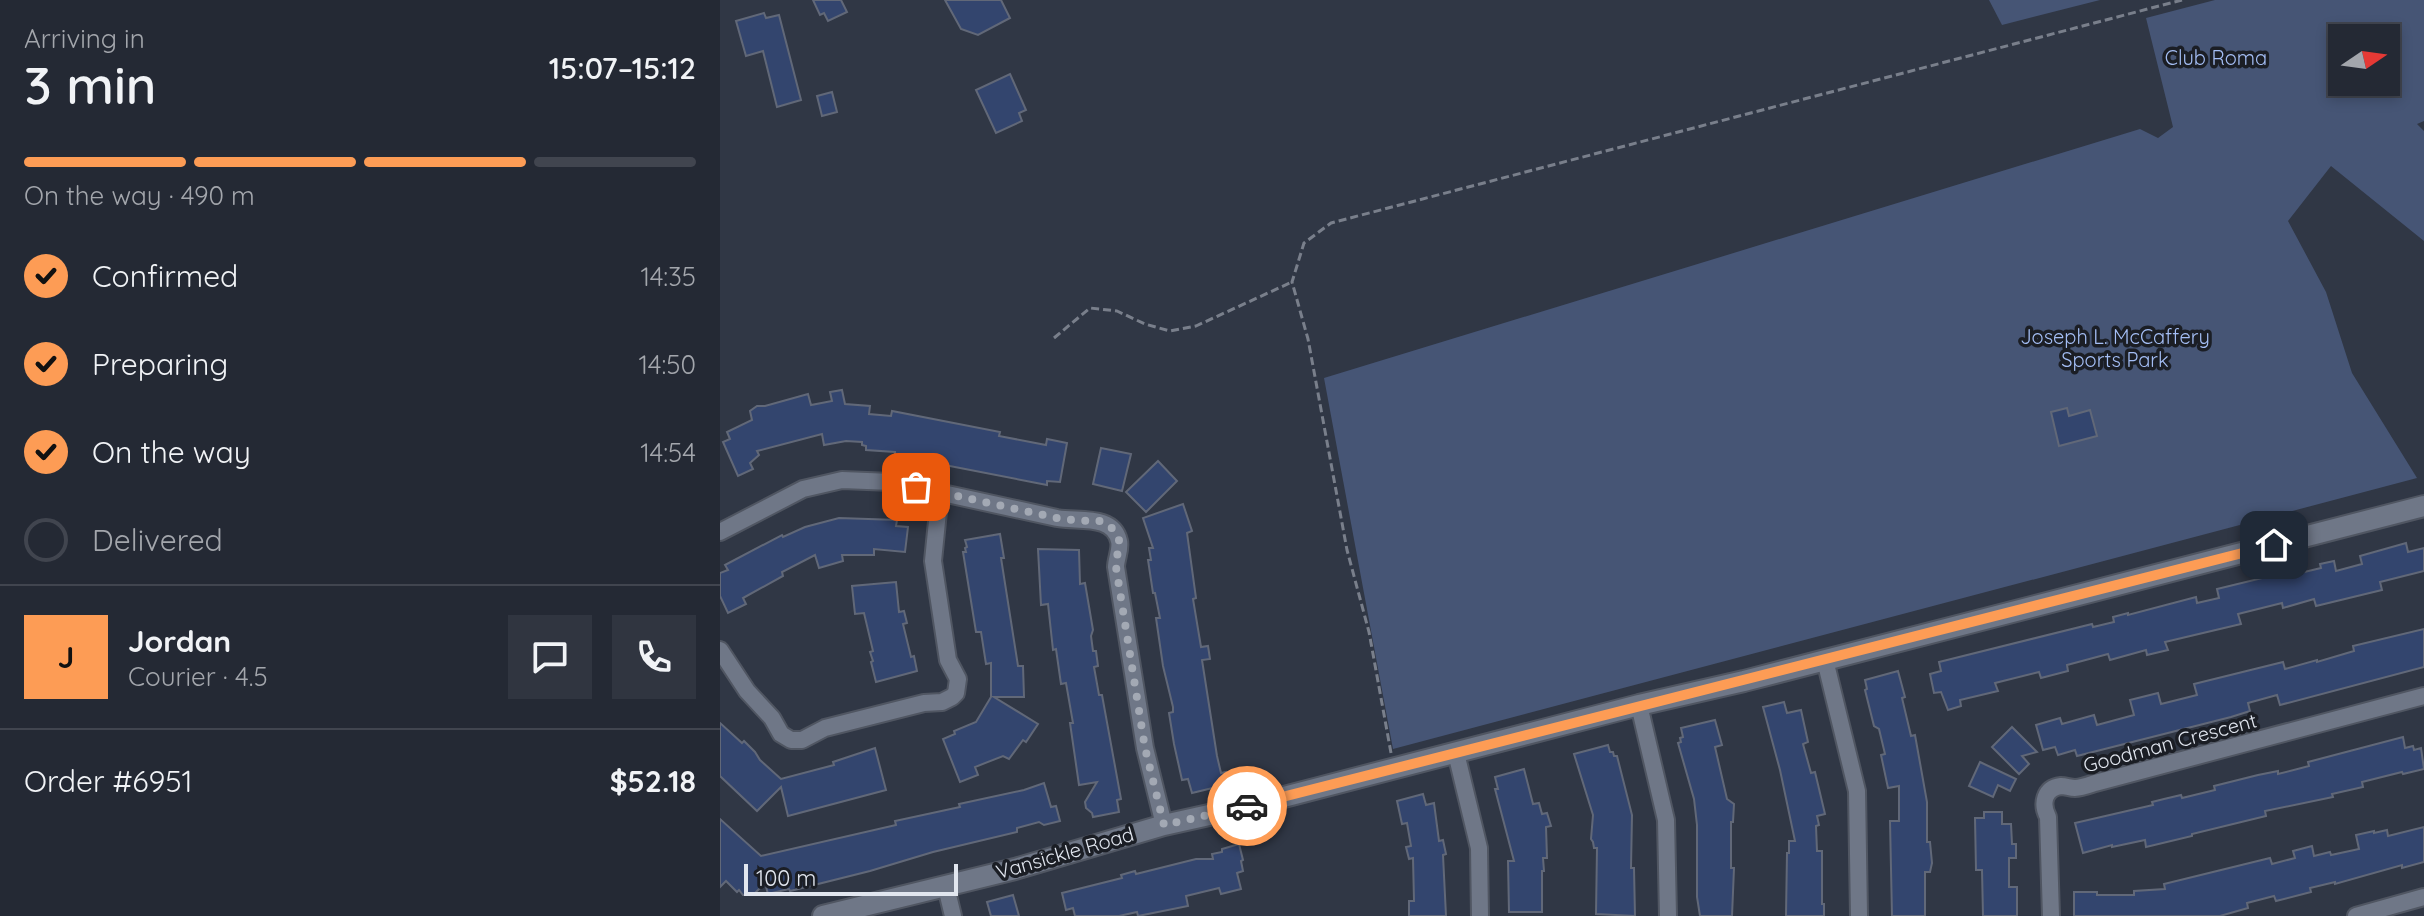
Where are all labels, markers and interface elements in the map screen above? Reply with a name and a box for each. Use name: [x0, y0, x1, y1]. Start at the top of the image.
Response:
text: Arriving in: [24, 22, 145, 55]
north arrow: [2328, 24, 2400, 96]
map controls: [2328, 24, 2400, 96]
park label: Club Roma: [2165, 45, 2267, 70]
text: 15:07–15:12: [549, 49, 696, 87]
text: 3 min: [24, 52, 157, 117]
text: On the way · 490 m: [24, 179, 255, 212]
icon: check: [24, 254, 68, 298]
text: Confirmed: [92, 257, 238, 295]
text: 14:35: [640, 260, 696, 293]
park label: Joseph L. McCaffery Sports Park: [2020, 324, 2210, 372]
icon: check: [24, 342, 68, 386]
text: Preparing: [92, 345, 228, 383]
text: 14:50: [639, 348, 696, 381]
icon: check: [24, 430, 68, 474]
text: On the way: [92, 433, 251, 471]
text: 14:54: [640, 436, 696, 469]
pin: [882, 453, 950, 521]
icon: bag: [894, 465, 938, 509]
pin: [2240, 511, 2308, 579]
text: Delivered: [92, 521, 223, 559]
icon: home: [2252, 523, 2296, 567]
button: chat: [508, 615, 592, 699]
button: phone: [612, 615, 696, 699]
text: Jordan: [128, 622, 231, 660]
text: J: [58, 638, 74, 676]
text: Courier · 4.5: [128, 660, 268, 693]
street label: Goodman Crescent: [2080, 707, 2260, 778]
text: Order #6951: [24, 762, 193, 800]
text: $52.18: [610, 762, 696, 800]
courier: [1207, 766, 1287, 846]
icon: car: [1225, 784, 1269, 828]
street label: Vansickle Road: [993, 821, 1137, 884]
scale bar: [744, 860, 958, 896]
text: 100 m: [756, 864, 816, 892]

